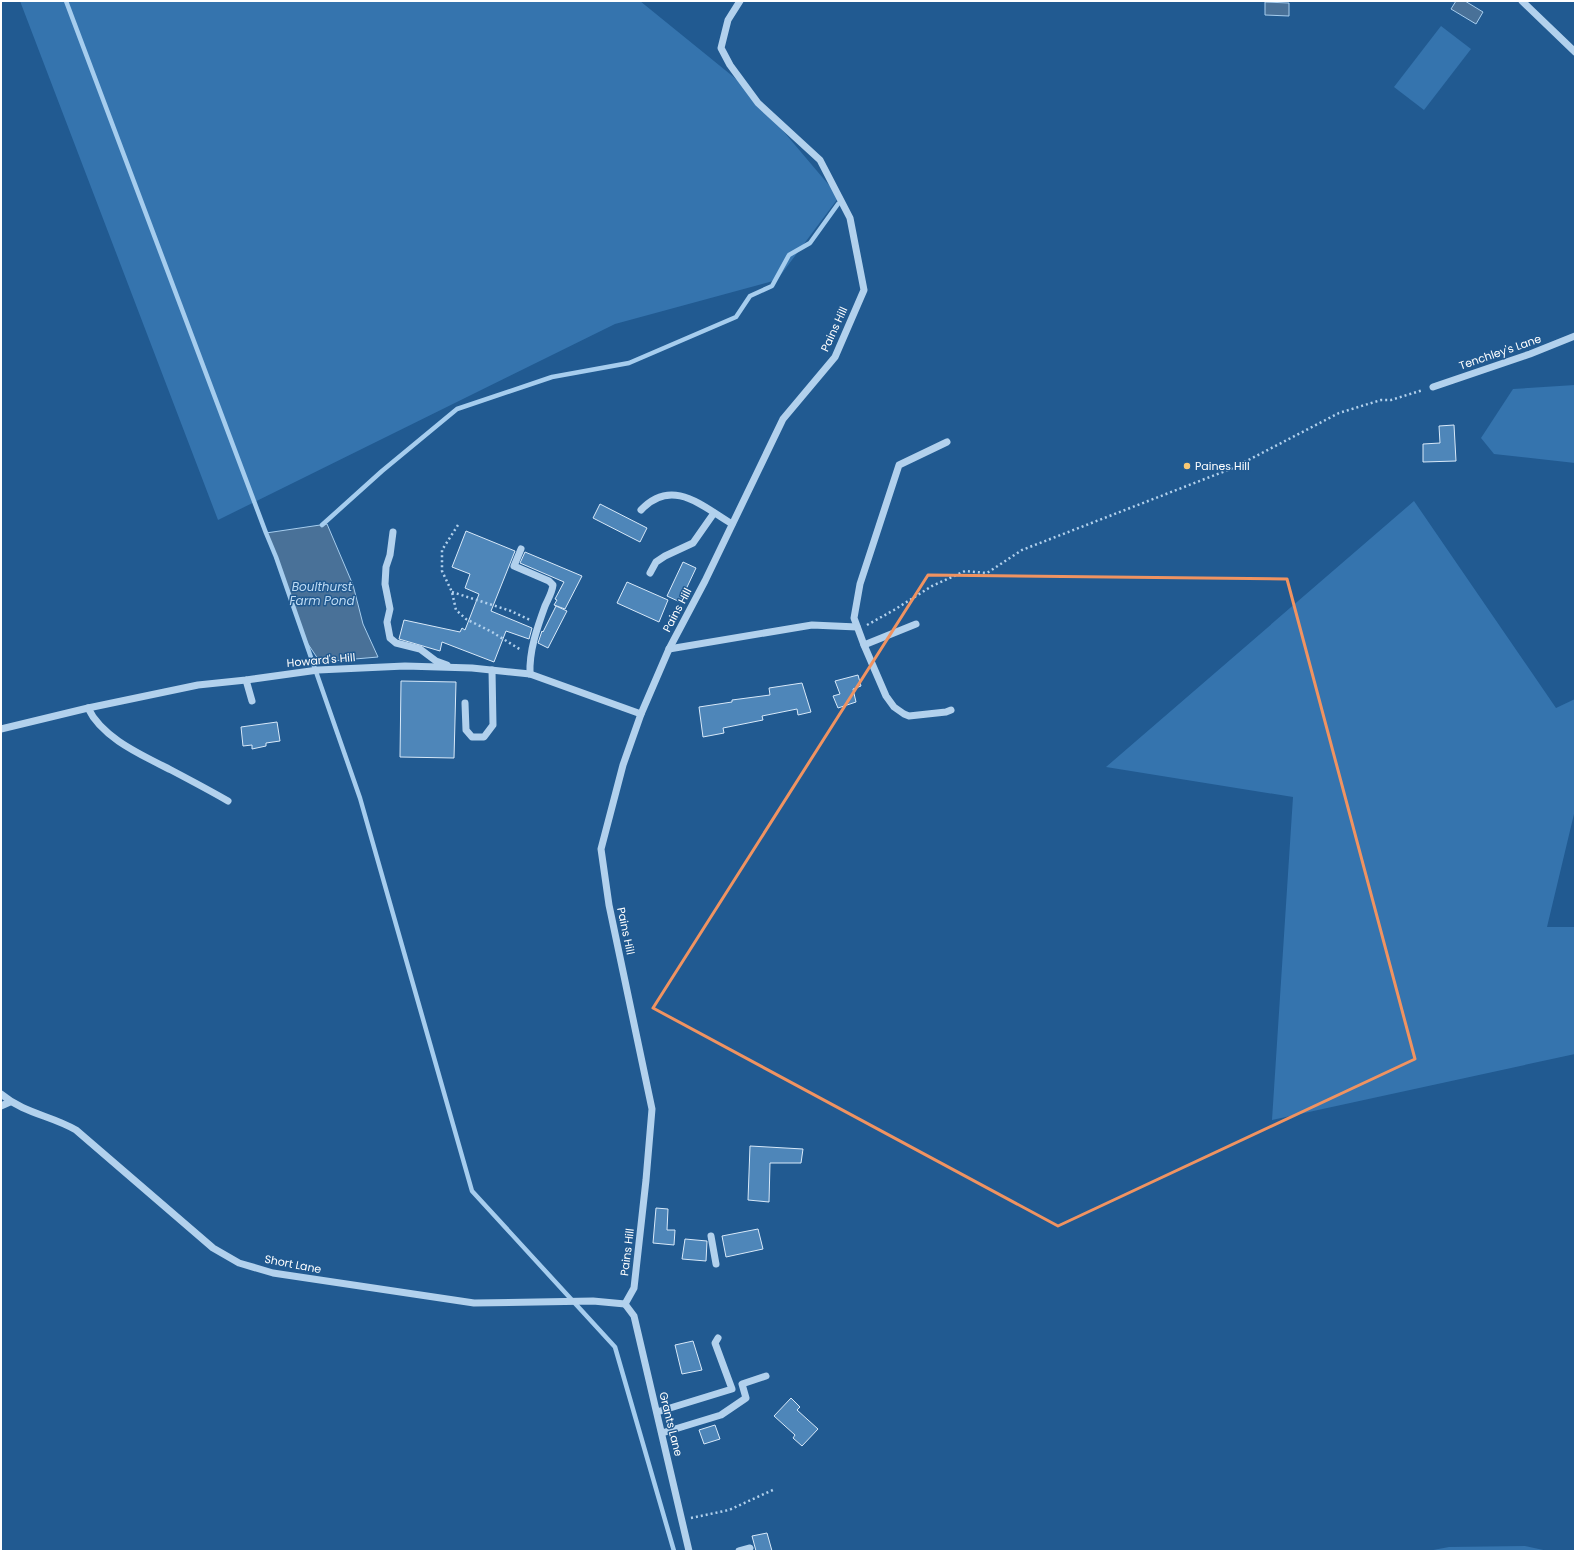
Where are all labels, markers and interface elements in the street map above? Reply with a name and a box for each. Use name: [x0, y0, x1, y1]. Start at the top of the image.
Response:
street label: Pains Hill: [817, 304, 851, 354]
street label: Tenchley's Lane: [1457, 330, 1543, 374]
place label: Paines Hill: [1195, 458, 1250, 474]
marker: Paines Hill: [1182, 461, 1192, 471]
water label: Boulthurst Farm Pond: [290, 578, 355, 609]
street label: Pains Hill: [659, 585, 695, 635]
street label: Howard's Hill: [286, 649, 356, 671]
street label: Pains Hill: [613, 906, 639, 956]
street label: Pains Hill: [616, 1227, 638, 1277]
street label: Short Lane: [263, 1251, 323, 1277]
street label: Grants Lane: [655, 1390, 687, 1458]

